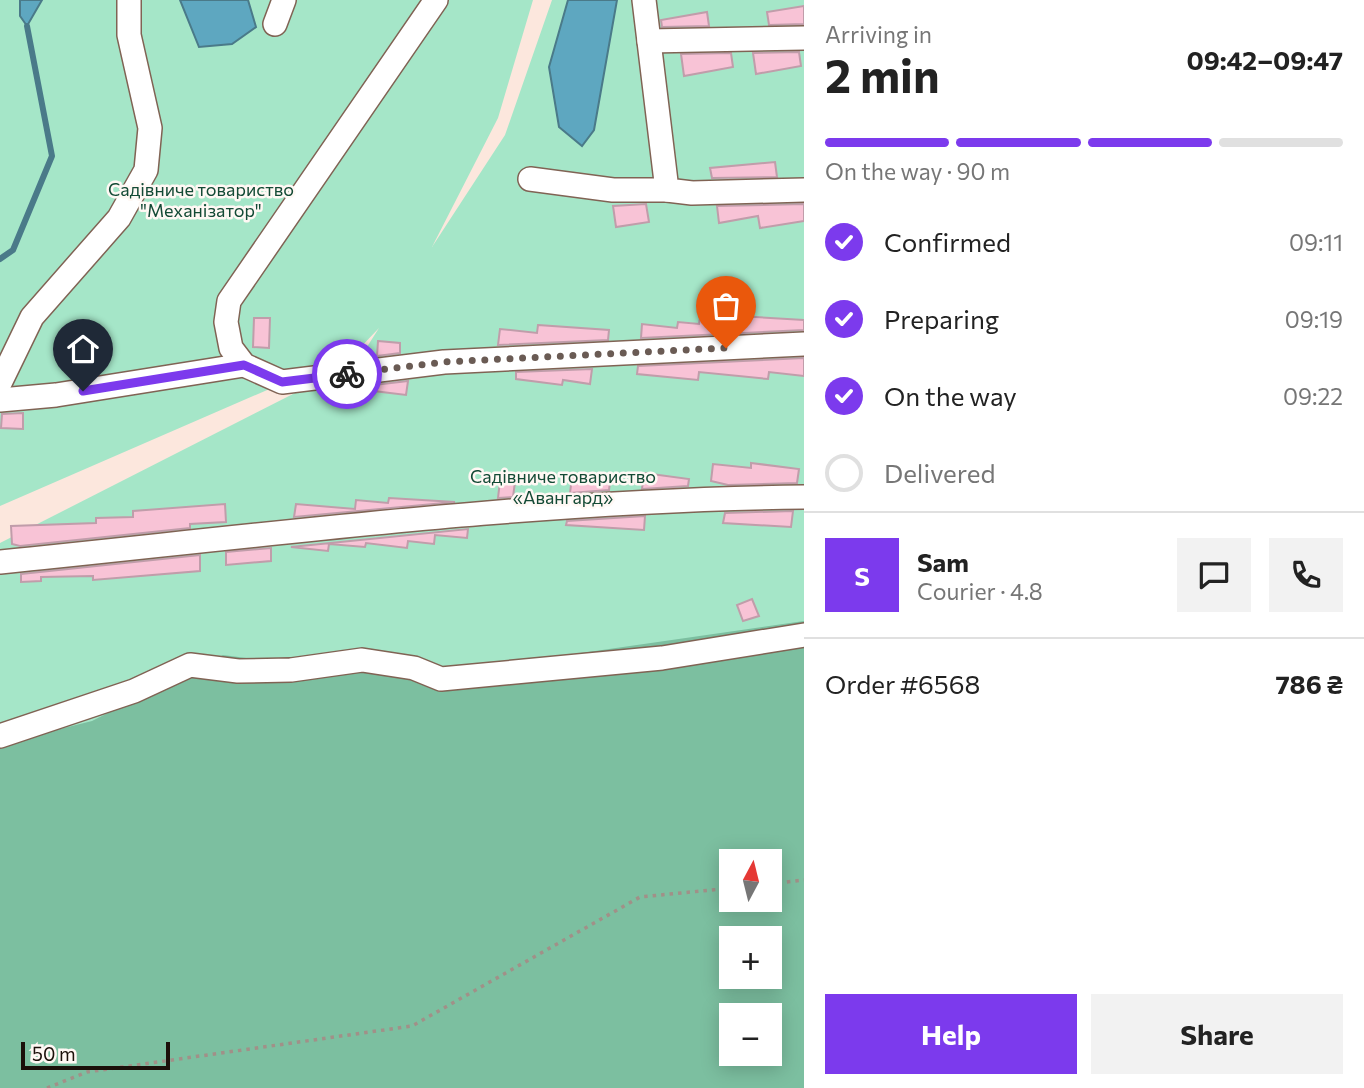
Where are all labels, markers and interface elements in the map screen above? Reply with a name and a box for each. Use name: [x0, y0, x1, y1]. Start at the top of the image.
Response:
text: Arriving in: [825, 20, 932, 48]
text: 09:42–09:47: [1186, 44, 1343, 75]
text: 2 min: [825, 46, 940, 102]
text: On the way · 90 m: [825, 157, 1010, 185]
park label: Садівниче товариство "Механізатор": [108, 178, 294, 221]
icon: check: [825, 223, 863, 261]
text: Confirmed: [884, 226, 1011, 257]
text: 09:11: [1289, 228, 1343, 256]
pin: [696, 276, 756, 348]
icon: bag: [707, 287, 745, 325]
icon: check: [825, 300, 863, 338]
text: Preparing: [884, 303, 999, 334]
text: 09:19: [1285, 305, 1343, 333]
pin: [53, 319, 113, 391]
icon: home: [64, 330, 102, 368]
courier: [312, 339, 382, 409]
icon: bike: [328, 355, 366, 393]
icon: check: [825, 377, 863, 415]
text: On the way: [884, 380, 1017, 411]
text: 09:22: [1283, 382, 1343, 410]
text: Delivered: [884, 457, 995, 488]
park label: Садівниче товариство «Авангард»: [470, 465, 656, 508]
button: chat: [1177, 538, 1251, 612]
button: phone: [1269, 538, 1343, 612]
text: Sam: [917, 546, 969, 577]
text: S: [854, 560, 870, 591]
text: Courier · 4.8: [917, 577, 1043, 605]
text: Order #6568: [825, 668, 980, 699]
text: 786 ₴: [1275, 668, 1343, 699]
north arrow: [719, 849, 782, 912]
map controls: [719, 849, 782, 1066]
button: +: [719, 926, 782, 989]
button: Help: [825, 994, 1077, 1074]
button: Share: [1091, 994, 1343, 1074]
button: −: [719, 1003, 782, 1066]
scale bar: [21, 1039, 170, 1071]
text: 50 m: [32, 1042, 76, 1065]

